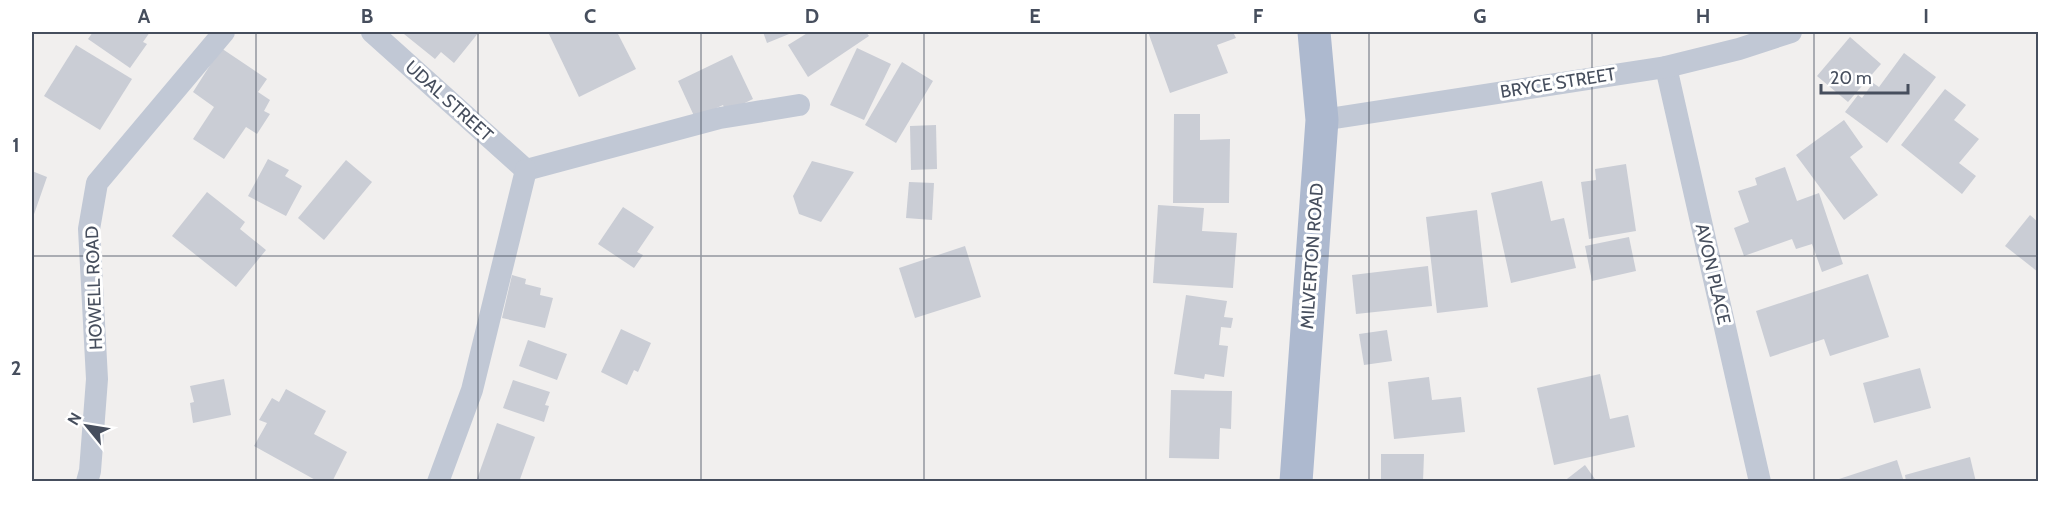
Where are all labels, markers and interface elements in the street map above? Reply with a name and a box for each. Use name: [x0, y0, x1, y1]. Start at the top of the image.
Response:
text: A: [138, 4, 151, 28]
text: B: [361, 4, 373, 28]
text: C: [584, 4, 596, 28]
text: D: [805, 4, 819, 28]
text: E: [1029, 4, 1041, 28]
text: F: [1253, 4, 1264, 28]
text: G: [1473, 4, 1487, 28]
text: H: [1696, 4, 1710, 28]
text: I: [1923, 4, 1929, 28]
street label: UDAL STREET: [401, 56, 498, 146]
scale bar: [1821, 57, 1908, 95]
street label: BRYCE STREET: [1499, 63, 1618, 103]
text: 20 m: [1830, 67, 1872, 89]
text: 1: [12, 133, 20, 157]
street label: MILVERTON ROAD: [1296, 182, 1328, 330]
street label: AVON PLACE: [1691, 221, 1735, 327]
street label: HOWELL ROAD: [81, 226, 107, 350]
text: 2: [11, 356, 21, 380]
north arrow: [57, 396, 117, 456]
text: N: [63, 409, 85, 428]

